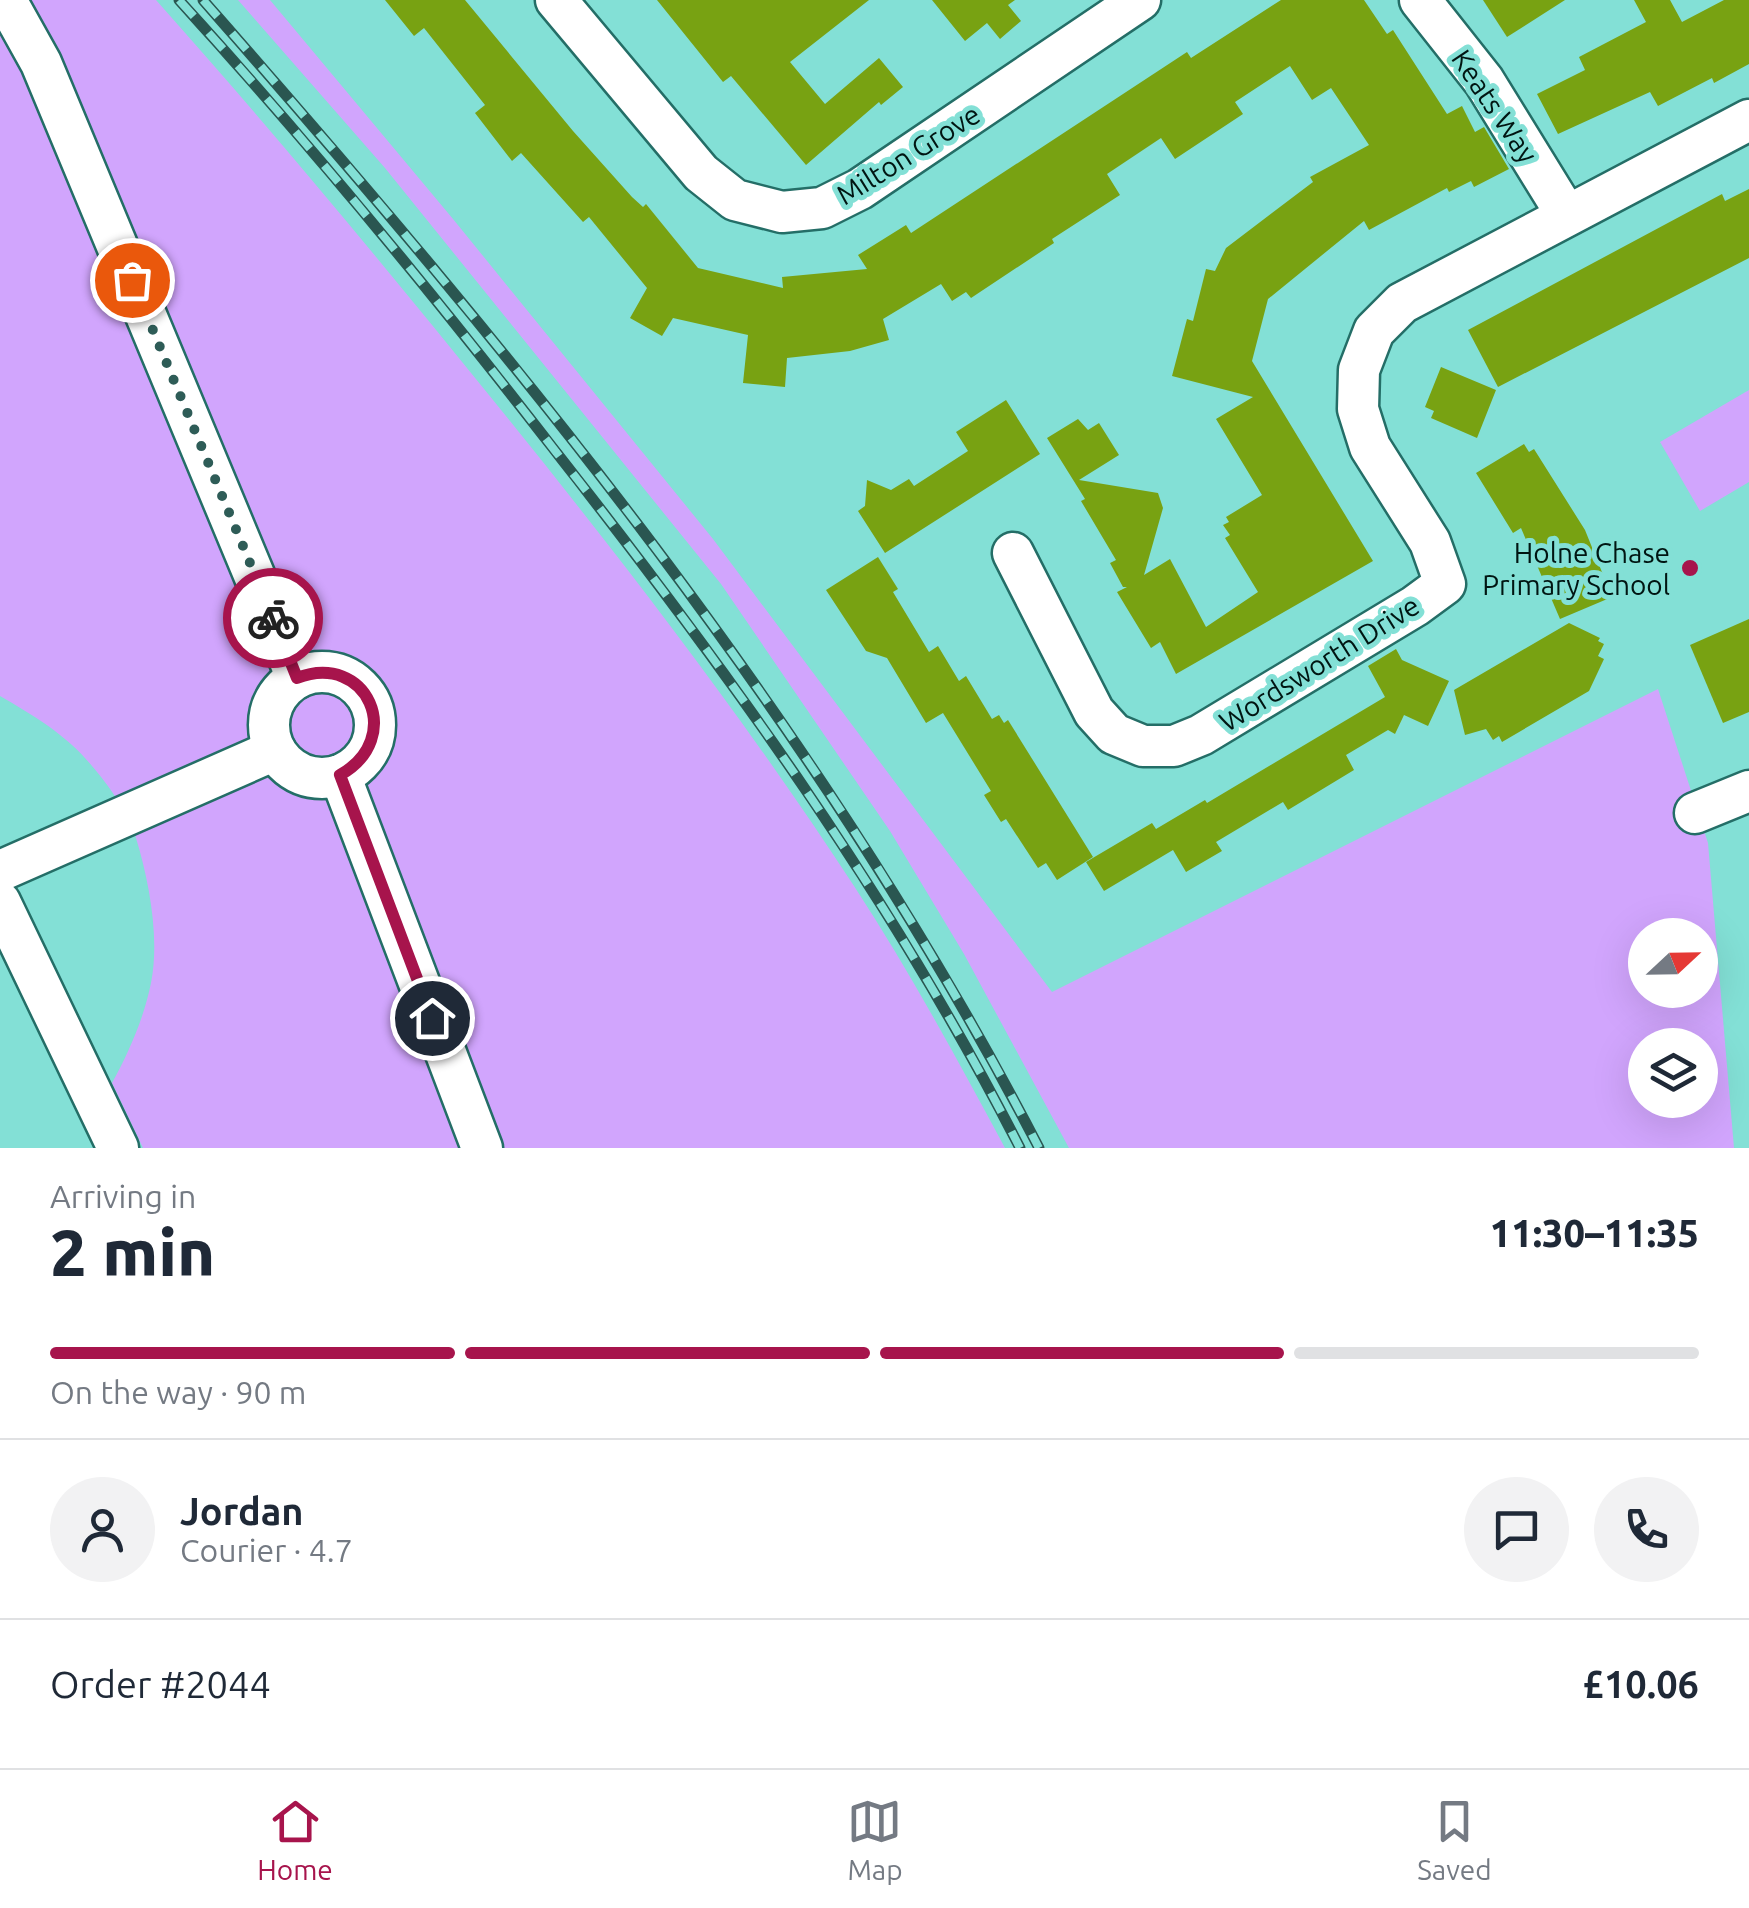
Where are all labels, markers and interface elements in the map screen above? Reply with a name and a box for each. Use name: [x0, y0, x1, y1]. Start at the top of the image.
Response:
street label: Keats Way: [1446, 44, 1544, 168]
street label: Milton Grove: [831, 98, 985, 210]
pin: [90, 238, 175, 323]
icon: bag: [105, 253, 160, 308]
place label: Holne Chase Primary School: [1482, 537, 1670, 600]
marker: Holne Chase Primary School: [1679, 557, 1701, 579]
courier: [223, 568, 323, 668]
street label: Wordsworth Drive: [1214, 589, 1424, 737]
icon: bike: [246, 591, 301, 646]
north arrow: [1628, 918, 1718, 1008]
map controls: [1628, 918, 1718, 1118]
pin: [390, 976, 475, 1061]
icon: home: [405, 991, 460, 1046]
button: layers: [1628, 1028, 1718, 1118]
text: Arriving in: [50, 1178, 196, 1214]
text: 11:30–11:35: [1490, 1212, 1699, 1254]
text: 2 min: [50, 1215, 215, 1288]
text: On the way · 90 m: [50, 1374, 306, 1410]
button: person: [50, 1477, 155, 1582]
button: chat: [1464, 1477, 1569, 1582]
button: phone: [1594, 1477, 1699, 1582]
text: Jordan: [180, 1490, 304, 1532]
text: Courier · 4.7: [180, 1532, 353, 1568]
text: Order #2044: [50, 1663, 271, 1705]
text: £10.06: [1582, 1663, 1699, 1705]
tab: Home: [257, 1794, 333, 1885]
tab: Map: [847, 1794, 903, 1885]
tab: Saved: [1417, 1794, 1492, 1885]

